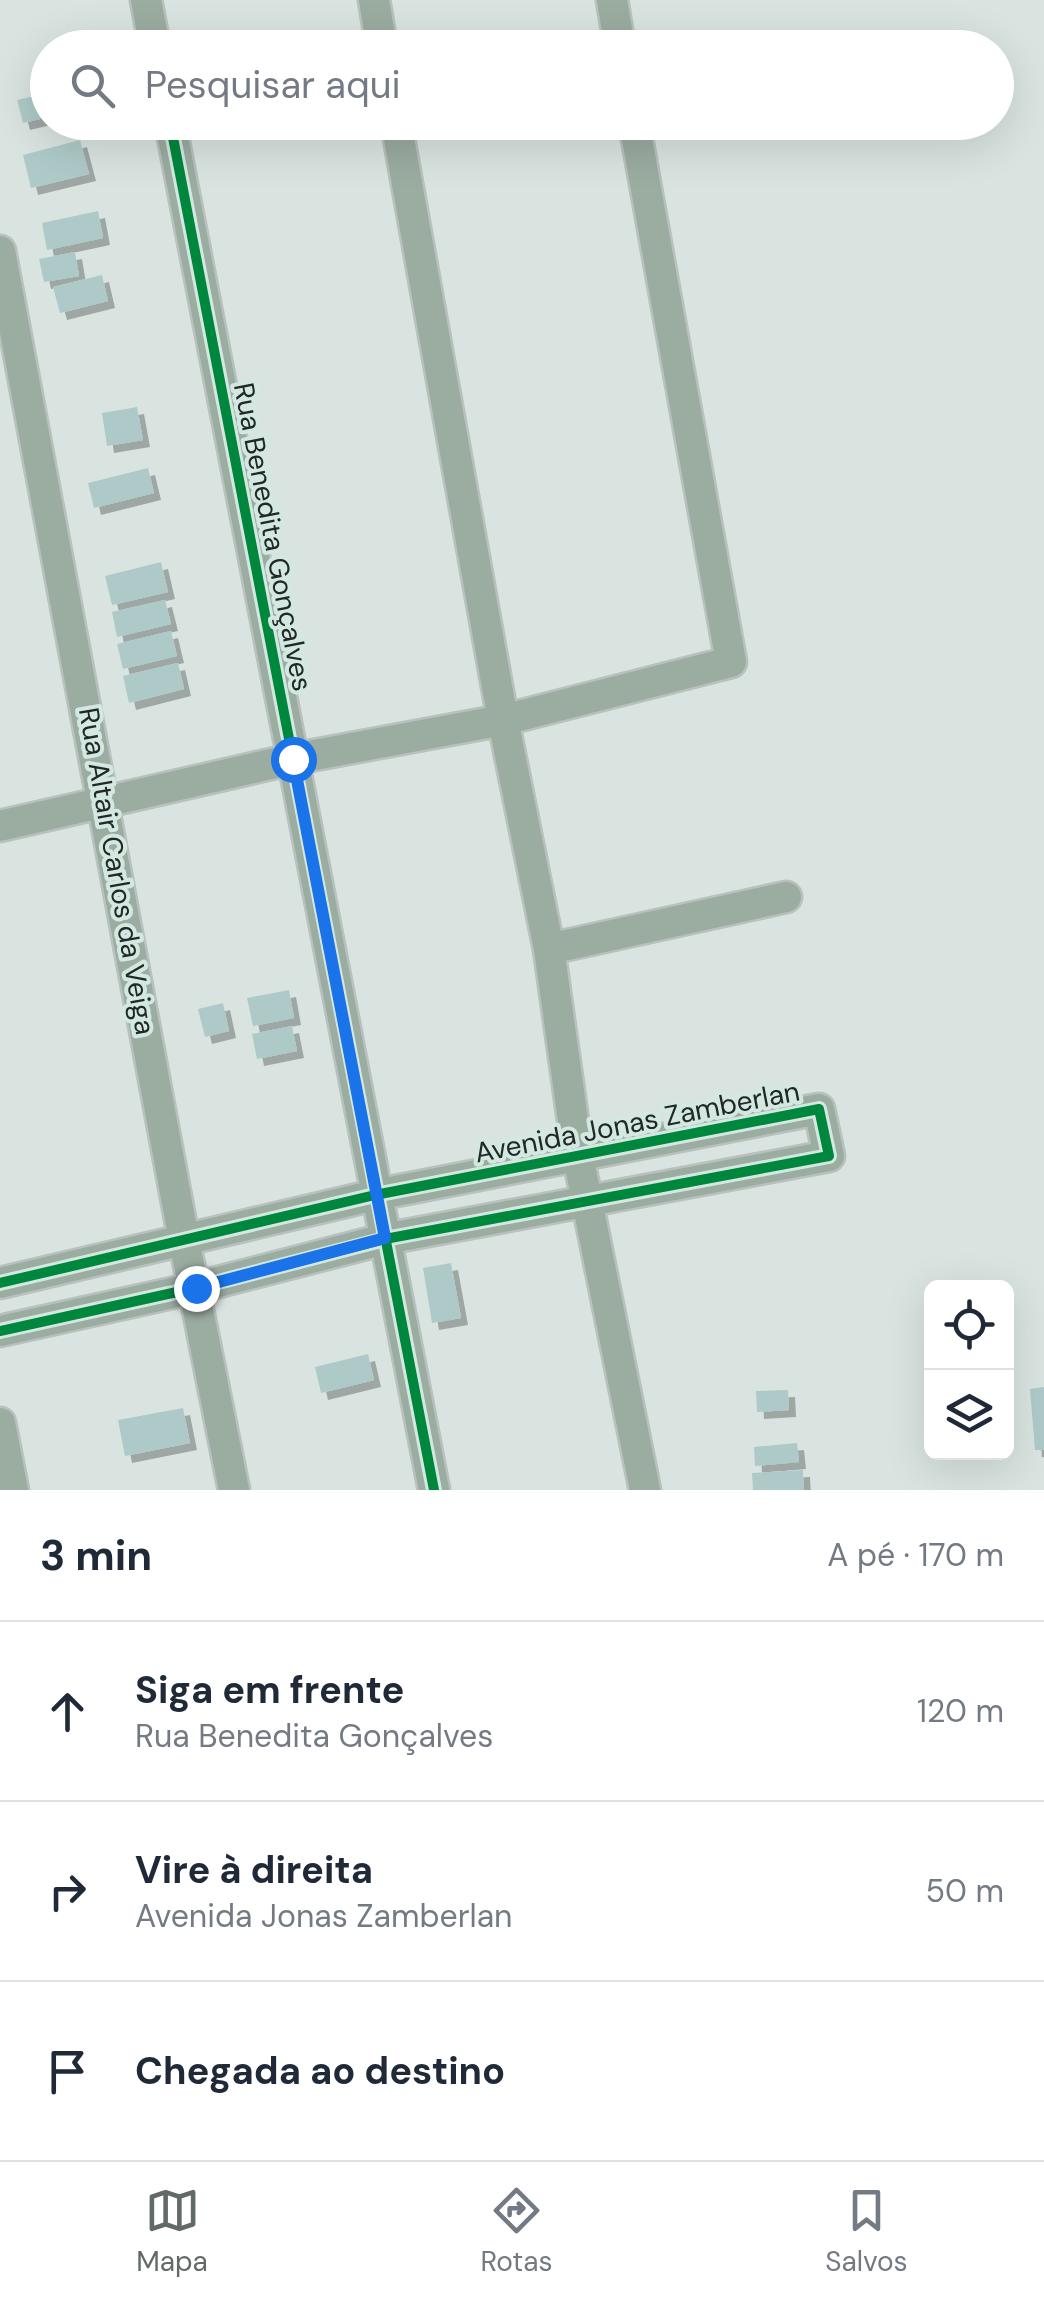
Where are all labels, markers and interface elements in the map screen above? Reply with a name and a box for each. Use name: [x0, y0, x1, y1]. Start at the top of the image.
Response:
search box: [30, 30, 1014, 140]
icon: search: [65, 58, 120, 113]
text: Pesquisar aqui: [145, 60, 401, 110]
street label: Rua Benedita Gonçalves: [225, 380, 321, 694]
street label: Rua Altair Carlos da Veiga: [70, 705, 164, 1037]
route start: [271, 737, 317, 783]
street label: Avenida Jonas Zamberlan: [471, 1072, 803, 1172]
route end: [174, 1266, 220, 1312]
map controls: [924, 1280, 1014, 1460]
button: locate: [924, 1280, 1014, 1370]
button: layers: [924, 1370, 1014, 1460]
text: 3 min: [40, 1528, 152, 1583]
text: A pé · 170 m: [827, 1534, 1004, 1576]
text: Siga em frente: [135, 1665, 404, 1715]
icon: ahead: [40, 1684, 95, 1739]
text: 120 m: [917, 1690, 1004, 1732]
text: Rua Benedita Gonçalves: [135, 1715, 493, 1757]
text: Vire à direita: [135, 1845, 373, 1895]
icon: right: [40, 1864, 95, 1919]
text: 50 m: [926, 1870, 1004, 1912]
text: Avenida Jonas Zamberlan: [135, 1895, 512, 1937]
icon: arrive: [40, 2044, 95, 2099]
text: Chegada ao destino: [135, 2046, 505, 2096]
tab: Mapa: [136, 2183, 208, 2280]
tab: Rotas: [480, 2183, 553, 2280]
tab: Salvos: [825, 2183, 908, 2280]

